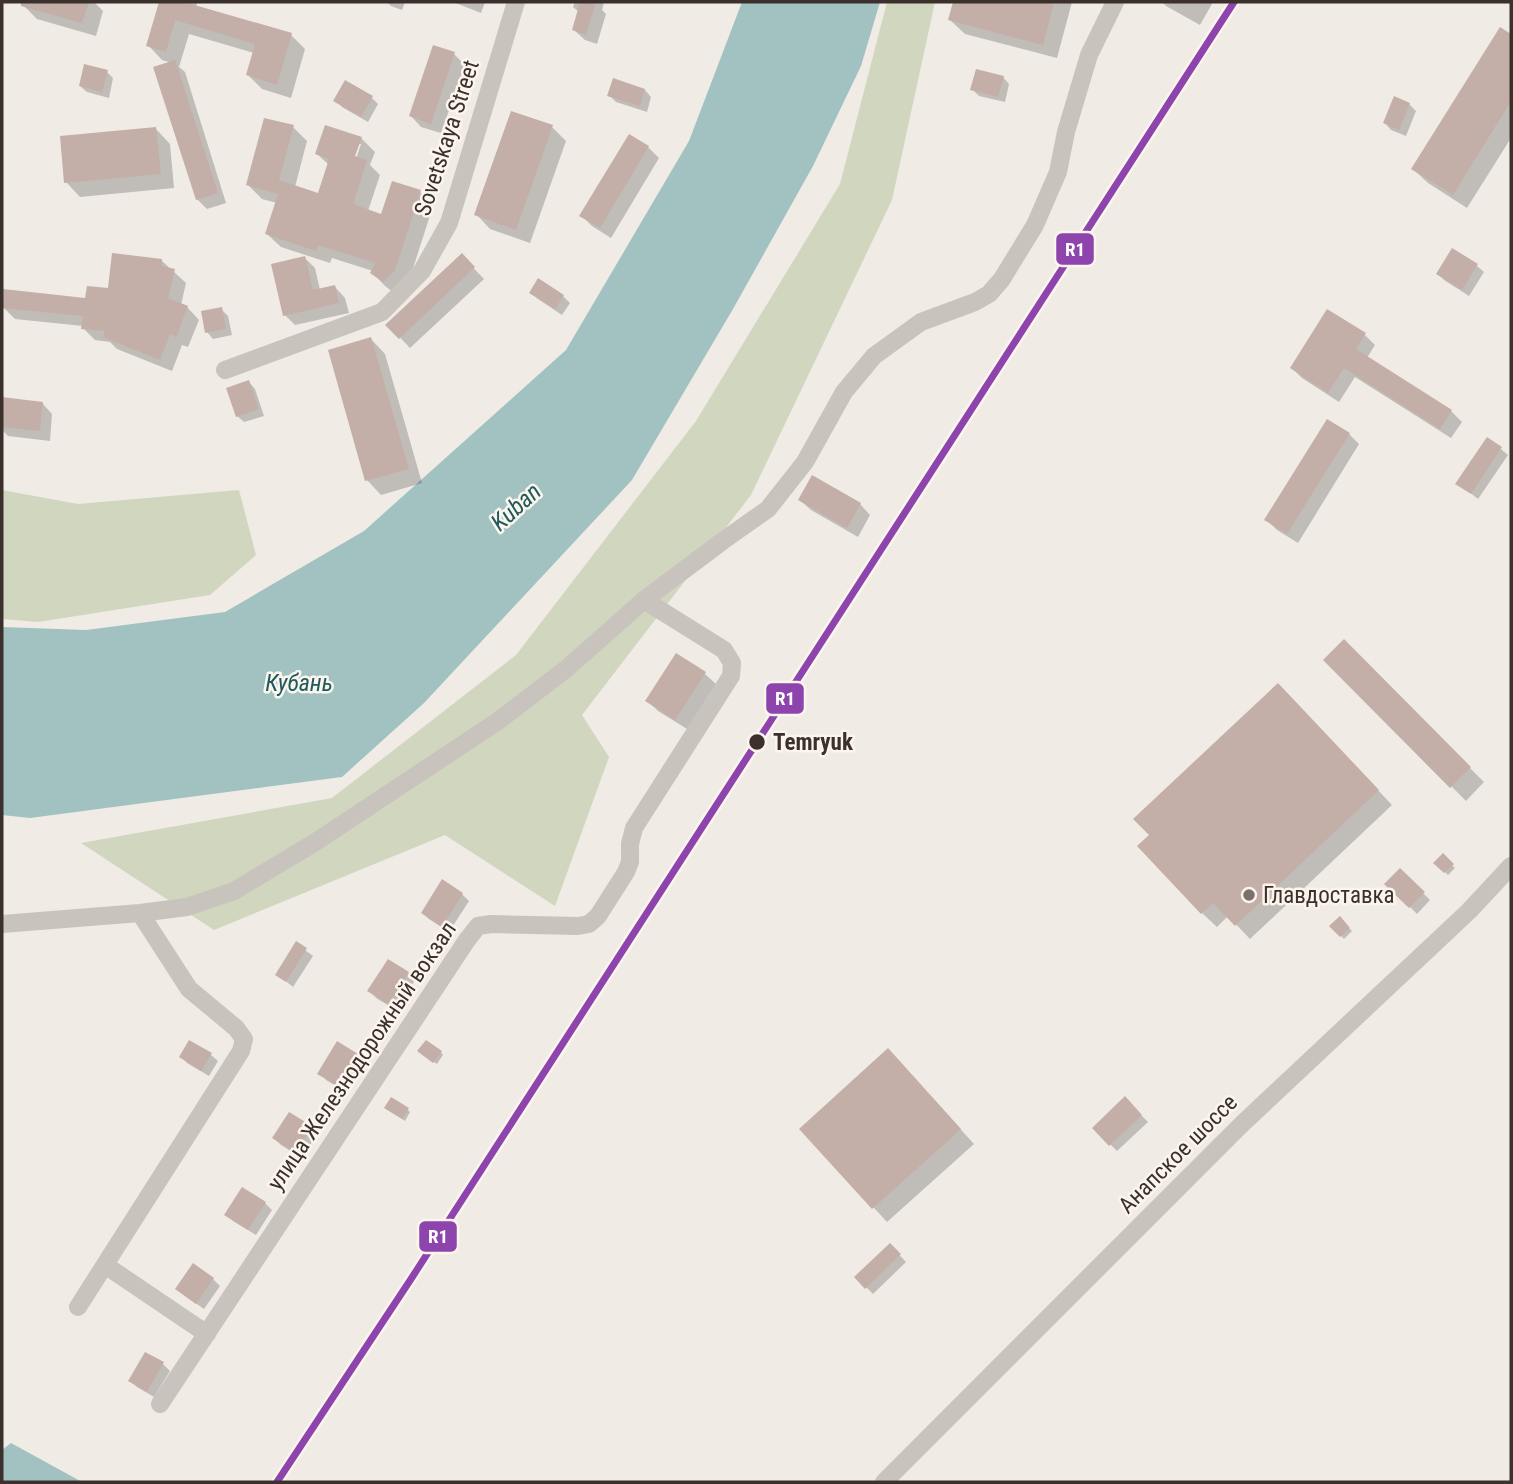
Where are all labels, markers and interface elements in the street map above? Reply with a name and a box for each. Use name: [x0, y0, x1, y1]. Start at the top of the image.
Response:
street label: Sovetskaya Street: [409, 57, 485, 219]
line badge: R1: [1055, 232, 1095, 266]
text: R1: [1065, 238, 1085, 261]
water label: Kuban: [485, 477, 547, 537]
water label: Кубань: [265, 669, 333, 697]
line badge: R1: [765, 682, 805, 715]
text: R1: [775, 687, 795, 710]
place label: Temryuk: [773, 729, 854, 756]
marker: Temryuk: [747, 732, 767, 752]
place label: Главдоставка: [1263, 882, 1395, 909]
marker: Главдоставка: [1241, 887, 1257, 903]
street label: улица Железнодорожный вокзал: [262, 917, 462, 1195]
street label: Анапское шоссе: [1113, 1089, 1243, 1219]
line badge: R1: [418, 1220, 458, 1253]
text: R1: [428, 1225, 448, 1248]

